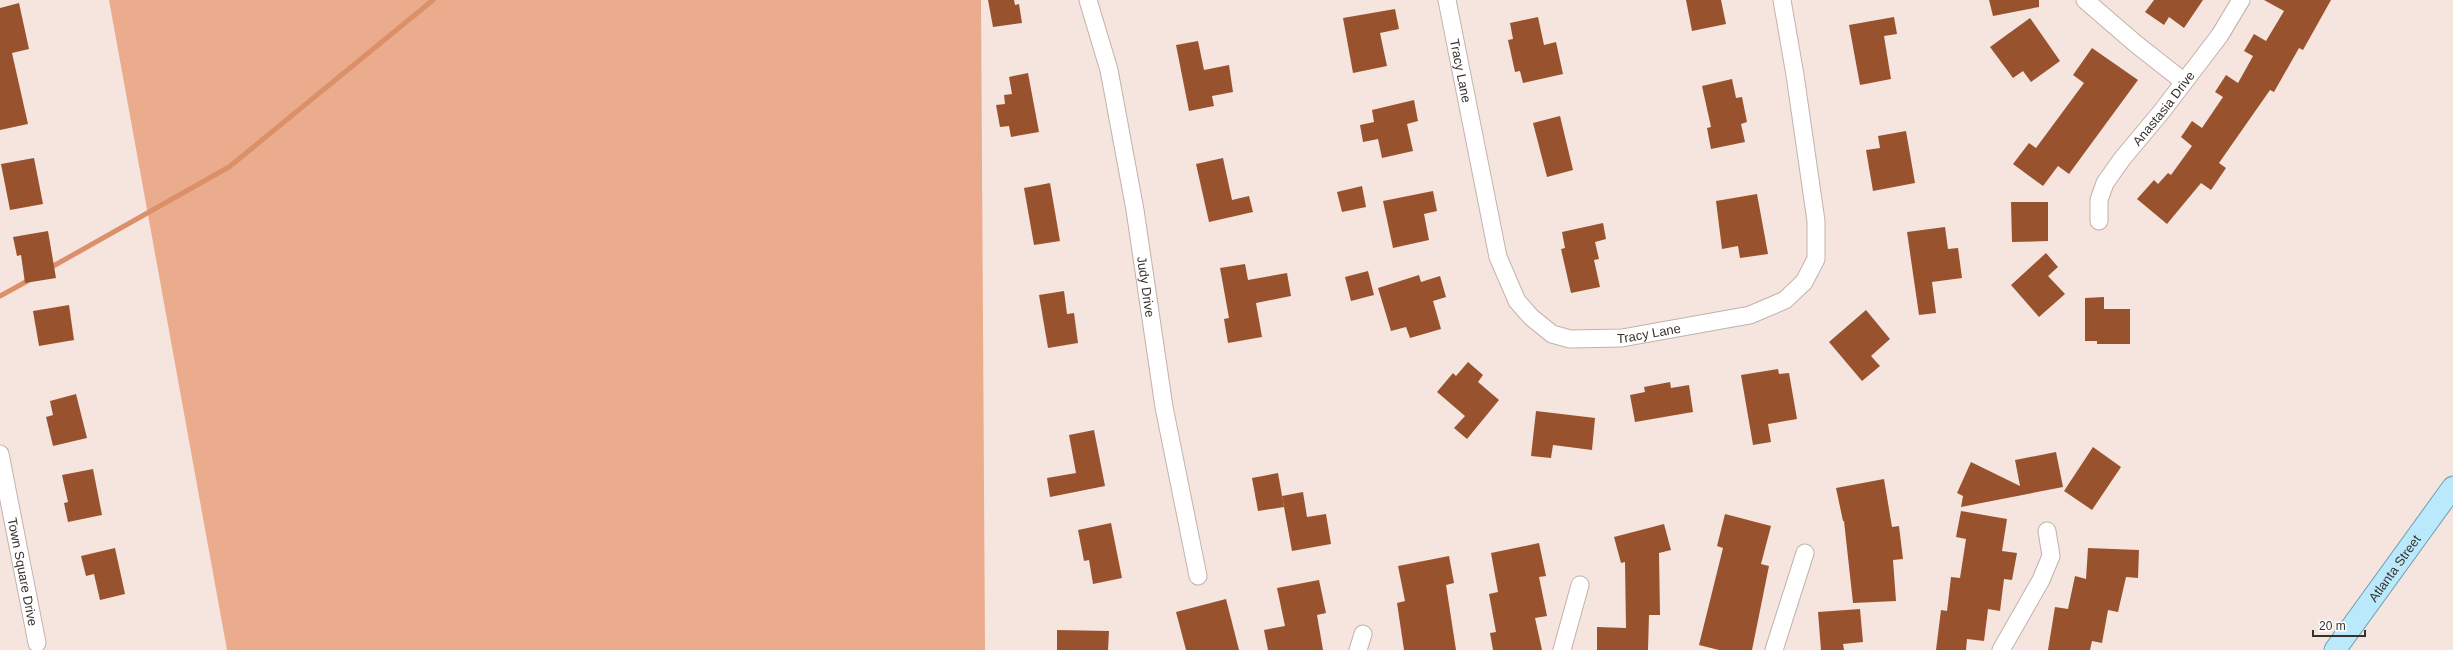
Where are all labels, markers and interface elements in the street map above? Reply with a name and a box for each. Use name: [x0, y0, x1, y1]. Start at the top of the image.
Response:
street label: Tracy Lane: [1447, 37, 1475, 104]
street label: Anastasia Drive: [2129, 68, 2197, 148]
street label: Judy Drive: [1134, 255, 1158, 318]
street label: Tracy Lane: [1617, 320, 1682, 346]
street label: Town Square Drive: [5, 516, 41, 627]
street label: Atlanta Street: [2365, 532, 2424, 605]
scale bar: [2313, 612, 2365, 638]
text: 20 m: [2319, 619, 2346, 633]

